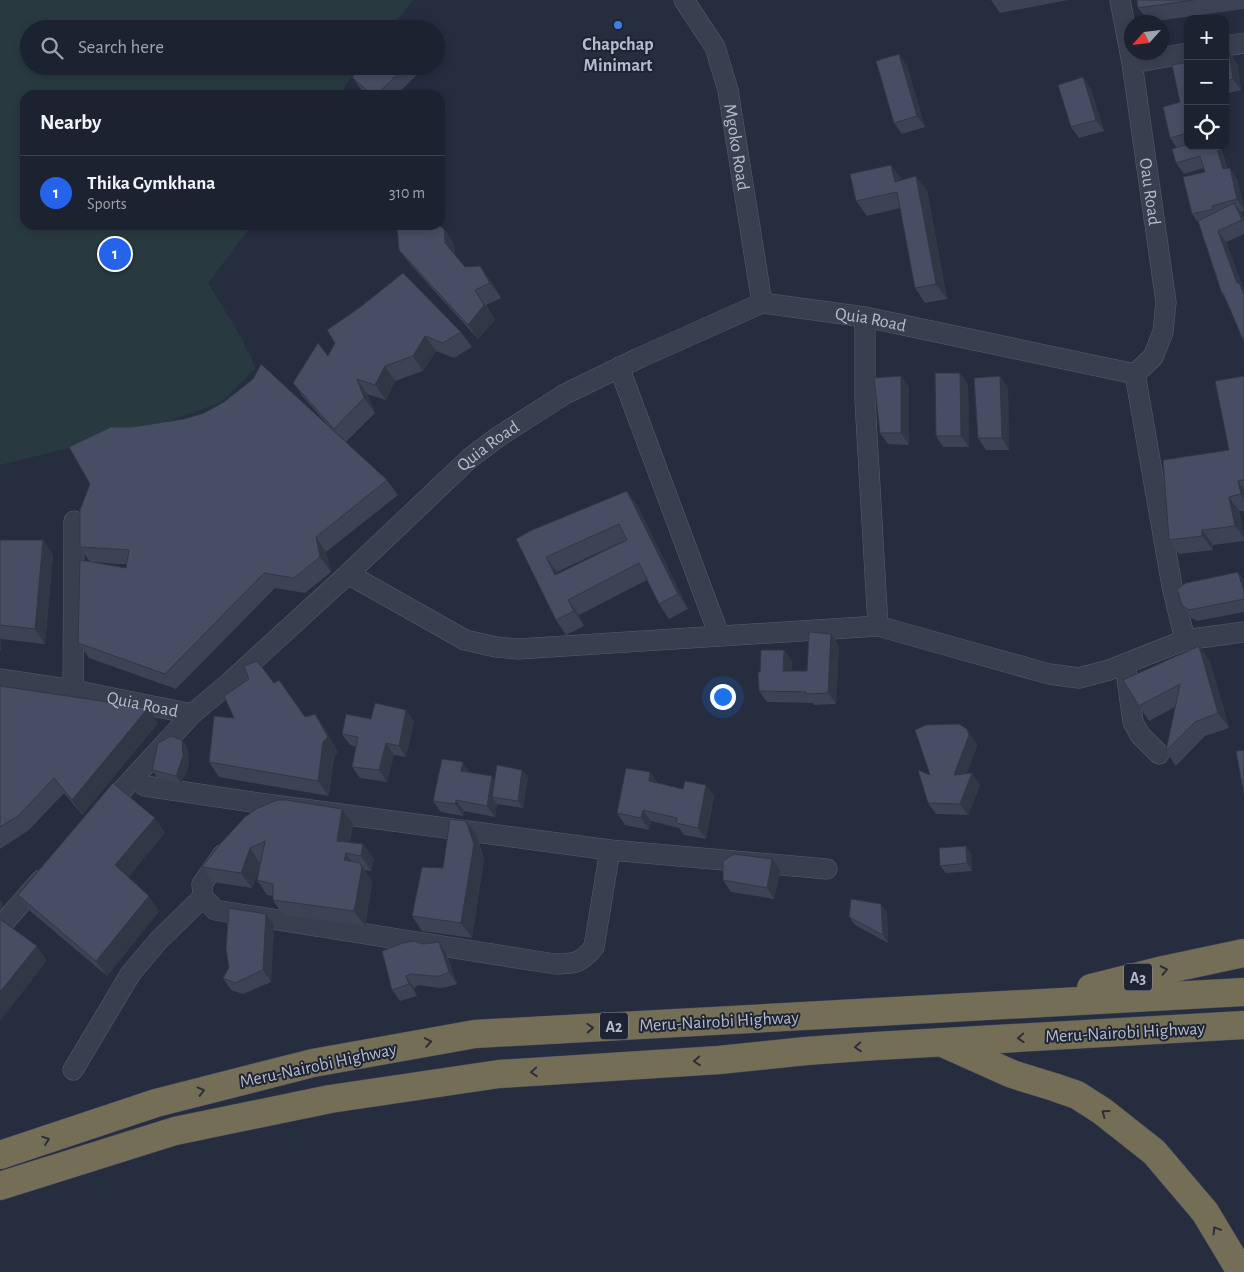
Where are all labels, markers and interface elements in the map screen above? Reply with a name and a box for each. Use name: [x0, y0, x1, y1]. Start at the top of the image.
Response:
north arrow: [1124, 15, 1169, 60]
map controls: [1184, 15, 1229, 150]
button: +: [1184, 15, 1229, 60]
marker: Chapchap Minimart: [612, 19, 624, 31]
search box: [20, 20, 445, 75]
icon: search: [38, 34, 66, 62]
place label: Chapchap Minimart: [582, 36, 654, 75]
text: Search here: [78, 38, 164, 57]
button: −: [1184, 60, 1229, 105]
street label: Mgoko Road: [720, 103, 752, 192]
button: locate: [1184, 105, 1229, 150]
text: Nearby: [40, 112, 101, 133]
street label: Oau Road: [1136, 157, 1163, 227]
text: Thika Gymkhana: [87, 174, 215, 193]
text: 1: [53, 185, 59, 201]
text: 310 m: [389, 185, 425, 201]
text: Sports: [87, 196, 127, 212]
pin: 1: [99, 235, 131, 273]
street label: Quia Road: [834, 305, 908, 335]
street label: Quia Road: [454, 418, 523, 475]
your location: [710, 684, 736, 710]
street label: Quia Road: [105, 689, 180, 721]
road number: A3: [1124, 964, 1152, 990]
one-way arrow: [1160, 966, 1168, 976]
street label: Meru-Nairobi Highway: [639, 1009, 800, 1035]
road number: A2: [600, 1012, 628, 1040]
street label: Meru-Nairobi Highway: [1045, 1020, 1206, 1046]
one-way arrow: [586, 1022, 594, 1033]
one-way arrow: [1016, 1032, 1024, 1043]
one-way arrow: [424, 1038, 433, 1048]
street label: Meru-Nairobi Highway: [238, 1040, 399, 1091]
one-way arrow: [854, 1042, 862, 1053]
one-way arrow: [692, 1056, 700, 1067]
one-way arrow: [530, 1066, 538, 1077]
one-way arrow: [197, 1086, 206, 1097]
one-way arrow: [1101, 1110, 1111, 1119]
one-way arrow: [41, 1136, 50, 1146]
one-way arrow: [1212, 1226, 1222, 1235]

